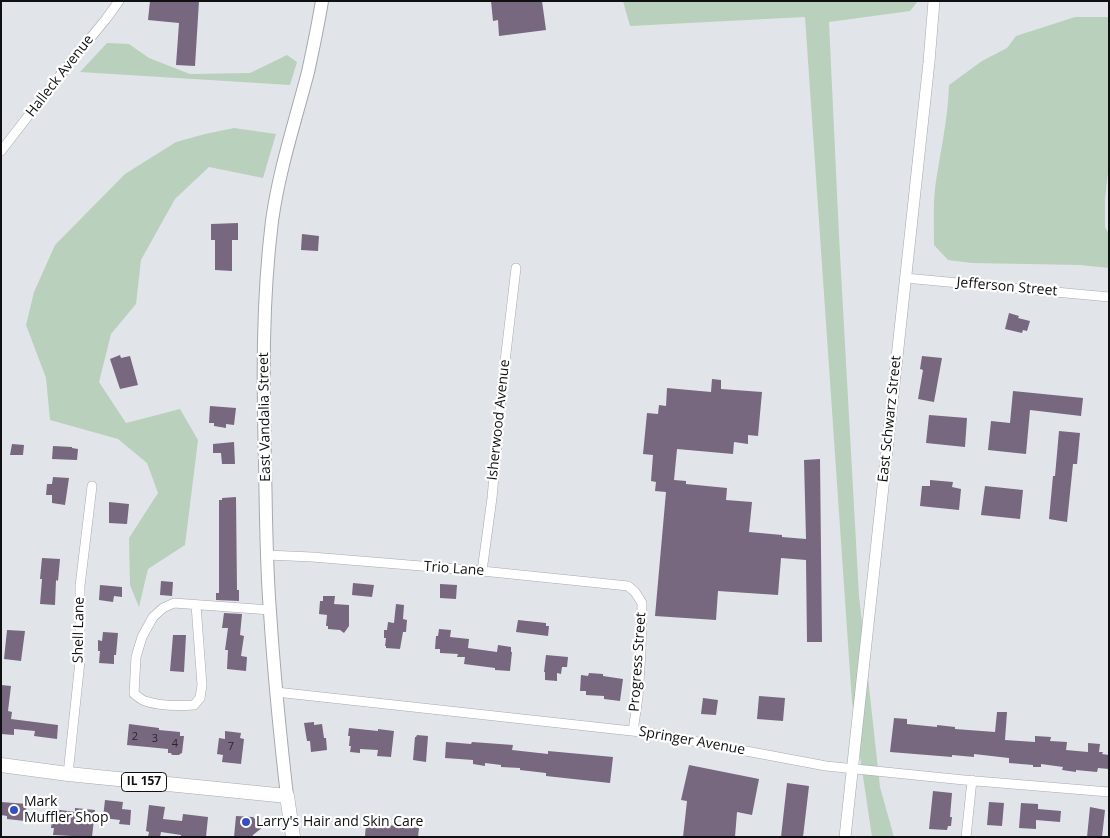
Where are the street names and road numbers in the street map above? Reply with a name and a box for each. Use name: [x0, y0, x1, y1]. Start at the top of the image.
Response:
street label: Halleck Avenue: [23, 32, 97, 120]
street label: Jefferson Street: [956, 274, 1058, 300]
street label: East Vandalia Street: [255, 352, 275, 482]
street label: East Schwarz Street: [875, 355, 905, 483]
street label: Isherwood Avenue: [484, 359, 514, 481]
street label: Trio Lane: [423, 559, 485, 579]
street label: Shell Lane: [70, 597, 88, 663]
street label: Progress Street: [626, 612, 650, 712]
street label: Springer Avenue: [638, 723, 746, 759]
road number: IL 157: [122, 772, 166, 792]

